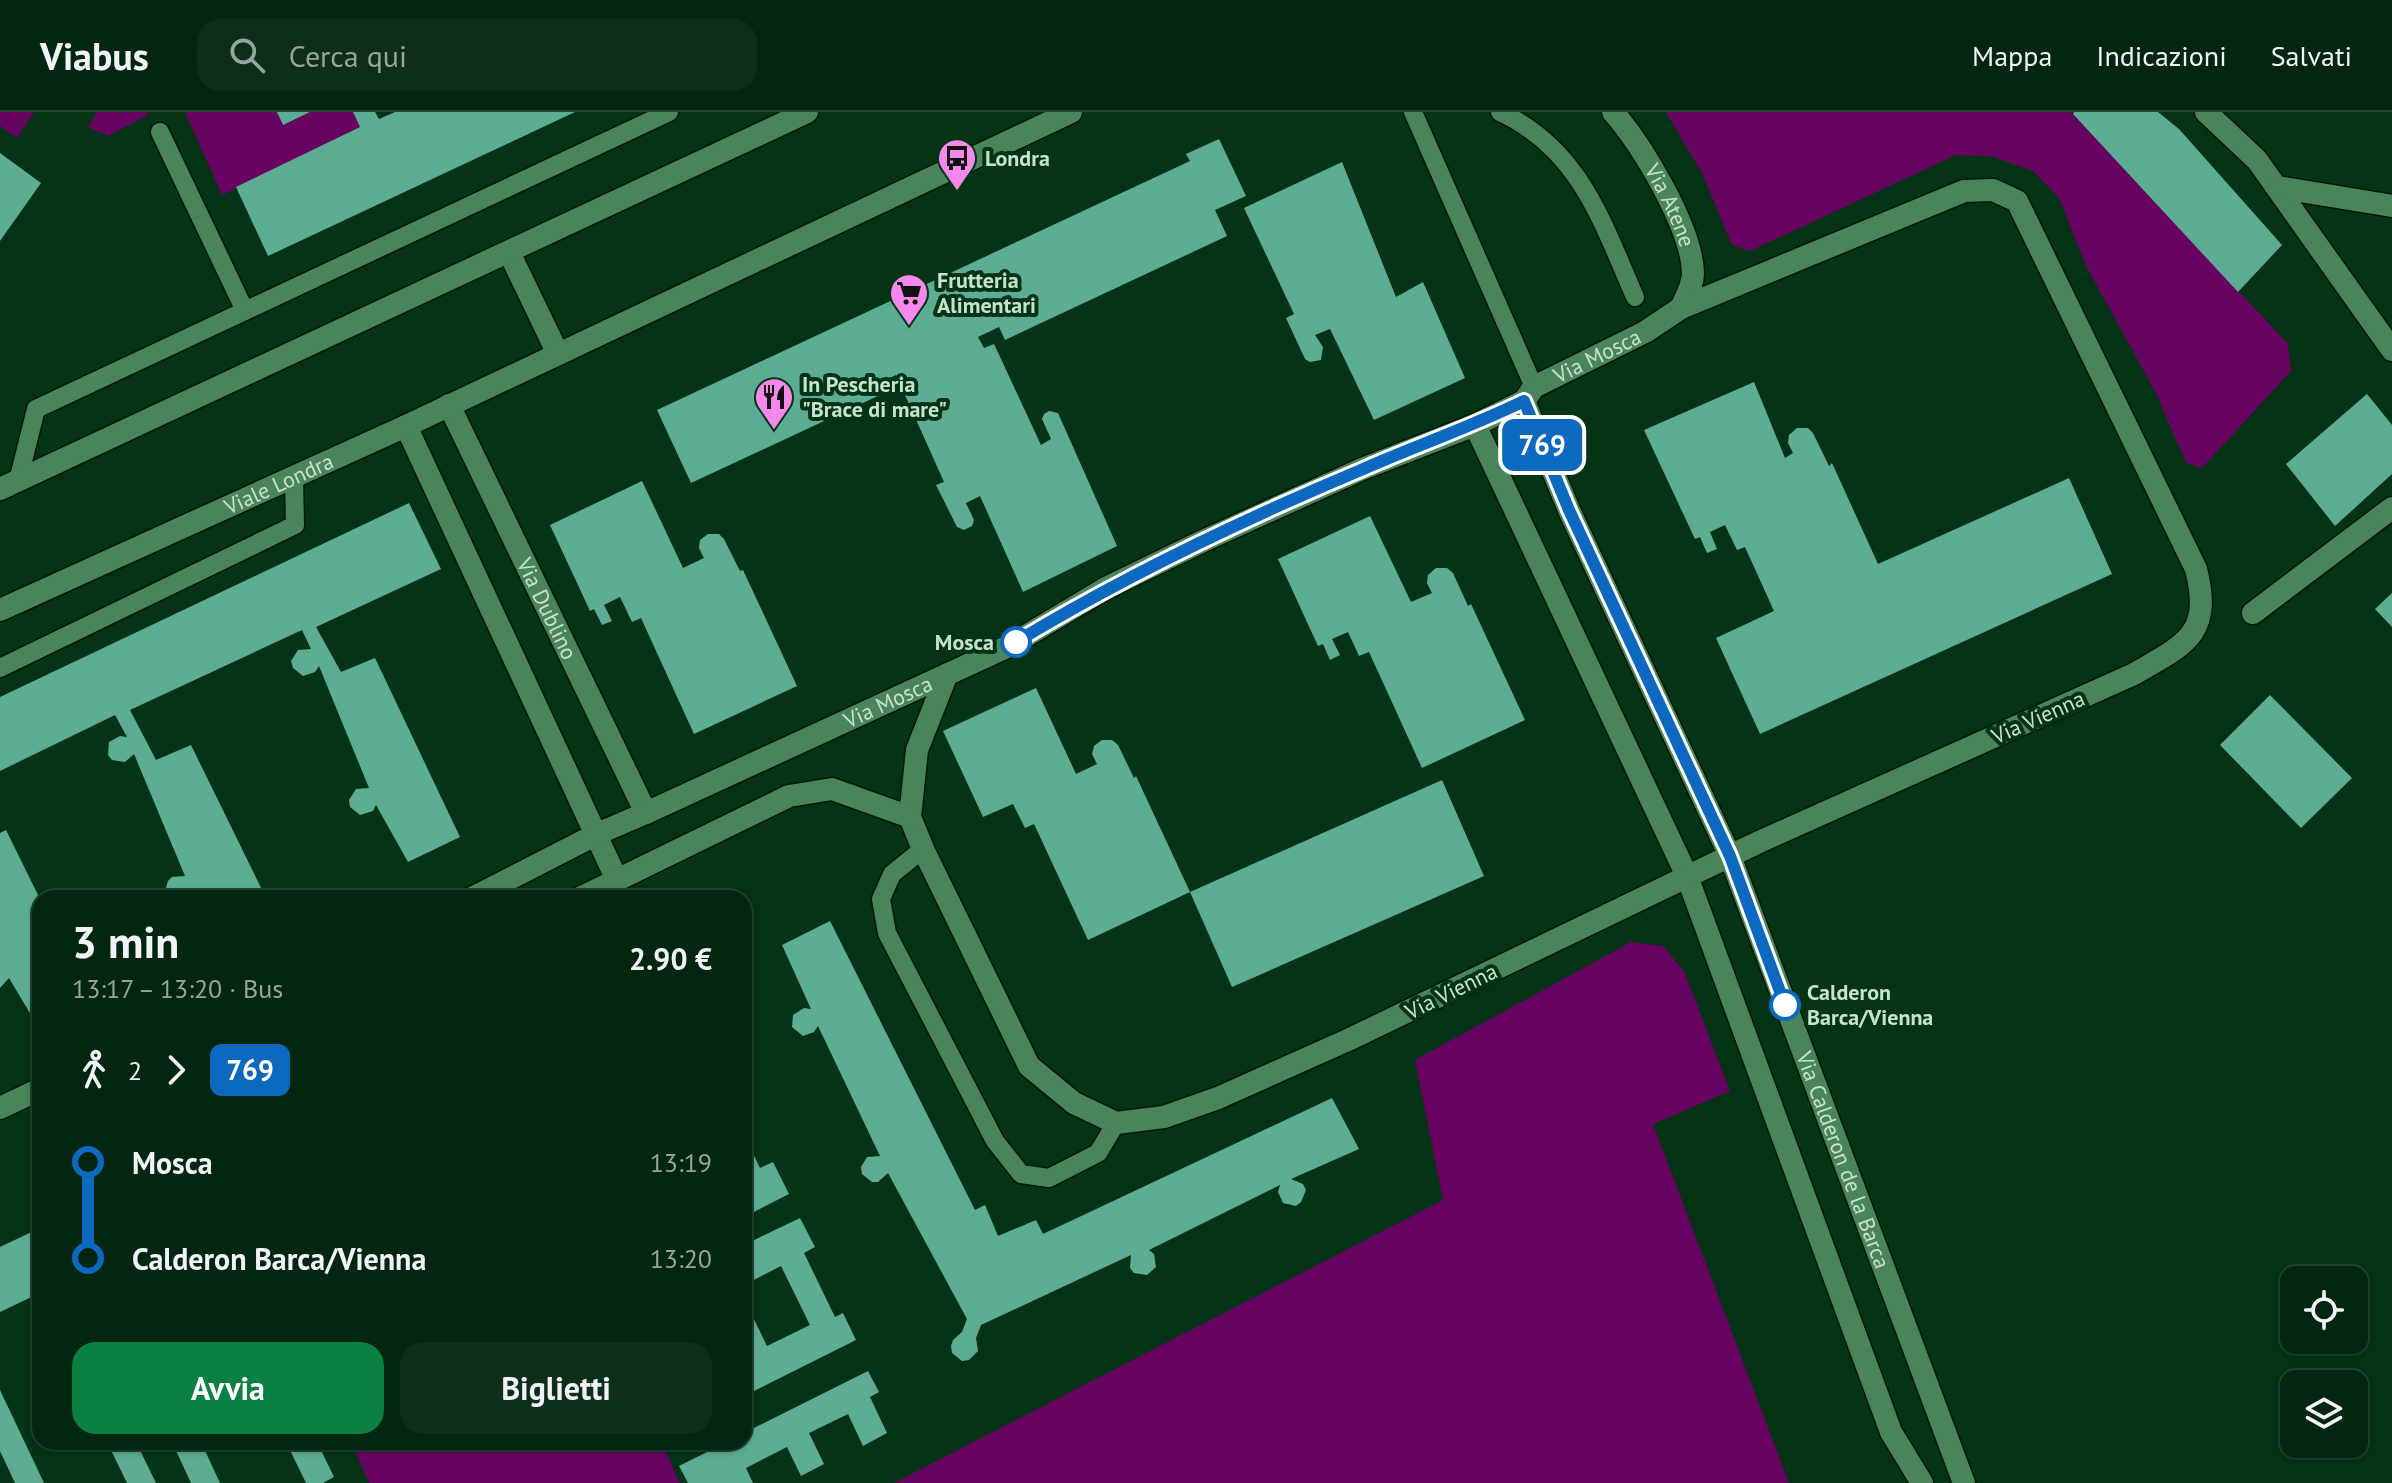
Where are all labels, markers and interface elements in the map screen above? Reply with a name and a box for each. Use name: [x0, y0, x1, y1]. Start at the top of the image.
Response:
search box: [197, 19, 757, 91]
text: Viabus: [40, 31, 149, 80]
icon: search: [225, 33, 269, 77]
text: Cerca qui: [289, 36, 407, 75]
text: Mappa: [1972, 37, 2052, 74]
text: Indicazioni: [2096, 37, 2227, 74]
text: Salvati: [2271, 37, 2352, 74]
bus stop icon: Londra: [936, 137, 978, 192]
place label: Londra: [985, 144, 1050, 172]
street label: Via Atene: [1638, 158, 1702, 250]
place label: Frutteria Alimentari: [937, 266, 1036, 319]
supermarket icon: Frutteria Alimentari: [888, 272, 930, 327]
street label: Via Mosca: [1548, 322, 1646, 390]
place label: In Pescheria "Brace di mare": [802, 370, 947, 423]
restaurant icon: In Pescheria "Brace di mare": [753, 376, 795, 431]
line badge: 769: [1496, 419, 1588, 471]
text: 769: [1518, 426, 1566, 463]
street label: Viale Londra: [219, 447, 338, 521]
street label: Via Dublino: [510, 552, 584, 664]
marker: Mosca: [1001, 627, 1031, 657]
place label: Mosca: [935, 628, 994, 656]
street label: Via Mosca: [838, 669, 937, 735]
street label: Via Vienna: [1986, 684, 2089, 750]
text: 3 min: [72, 913, 179, 970]
text: 2.90 €: [629, 939, 712, 978]
street label: Via Vienna: [1399, 957, 1502, 1026]
text: 13:17 – 13:20 · Bus: [72, 972, 283, 1005]
place label: Calderon Barca/Vienna: [1807, 978, 1933, 1031]
marker: Calderon Barca/Vienna: [1770, 990, 1800, 1020]
street label: Via Calderon de la Barca: [1790, 1047, 1897, 1272]
icon: walk: [72, 1048, 116, 1092]
icon: forward: [154, 1048, 198, 1092]
text: 769: [226, 1051, 274, 1088]
text: 2: [128, 1054, 142, 1087]
text: Mosca: [132, 1143, 213, 1182]
text: 13:19: [650, 1146, 712, 1179]
text: Calderon Barca/Vienna: [132, 1239, 426, 1278]
text: 13:20: [650, 1242, 712, 1275]
map controls: [2280, 1266, 2368, 1458]
button: locate: [2280, 1266, 2368, 1354]
button: Avvia: [72, 1342, 384, 1434]
button: Biglietti: [400, 1342, 712, 1434]
button: layers: [2280, 1370, 2368, 1458]

